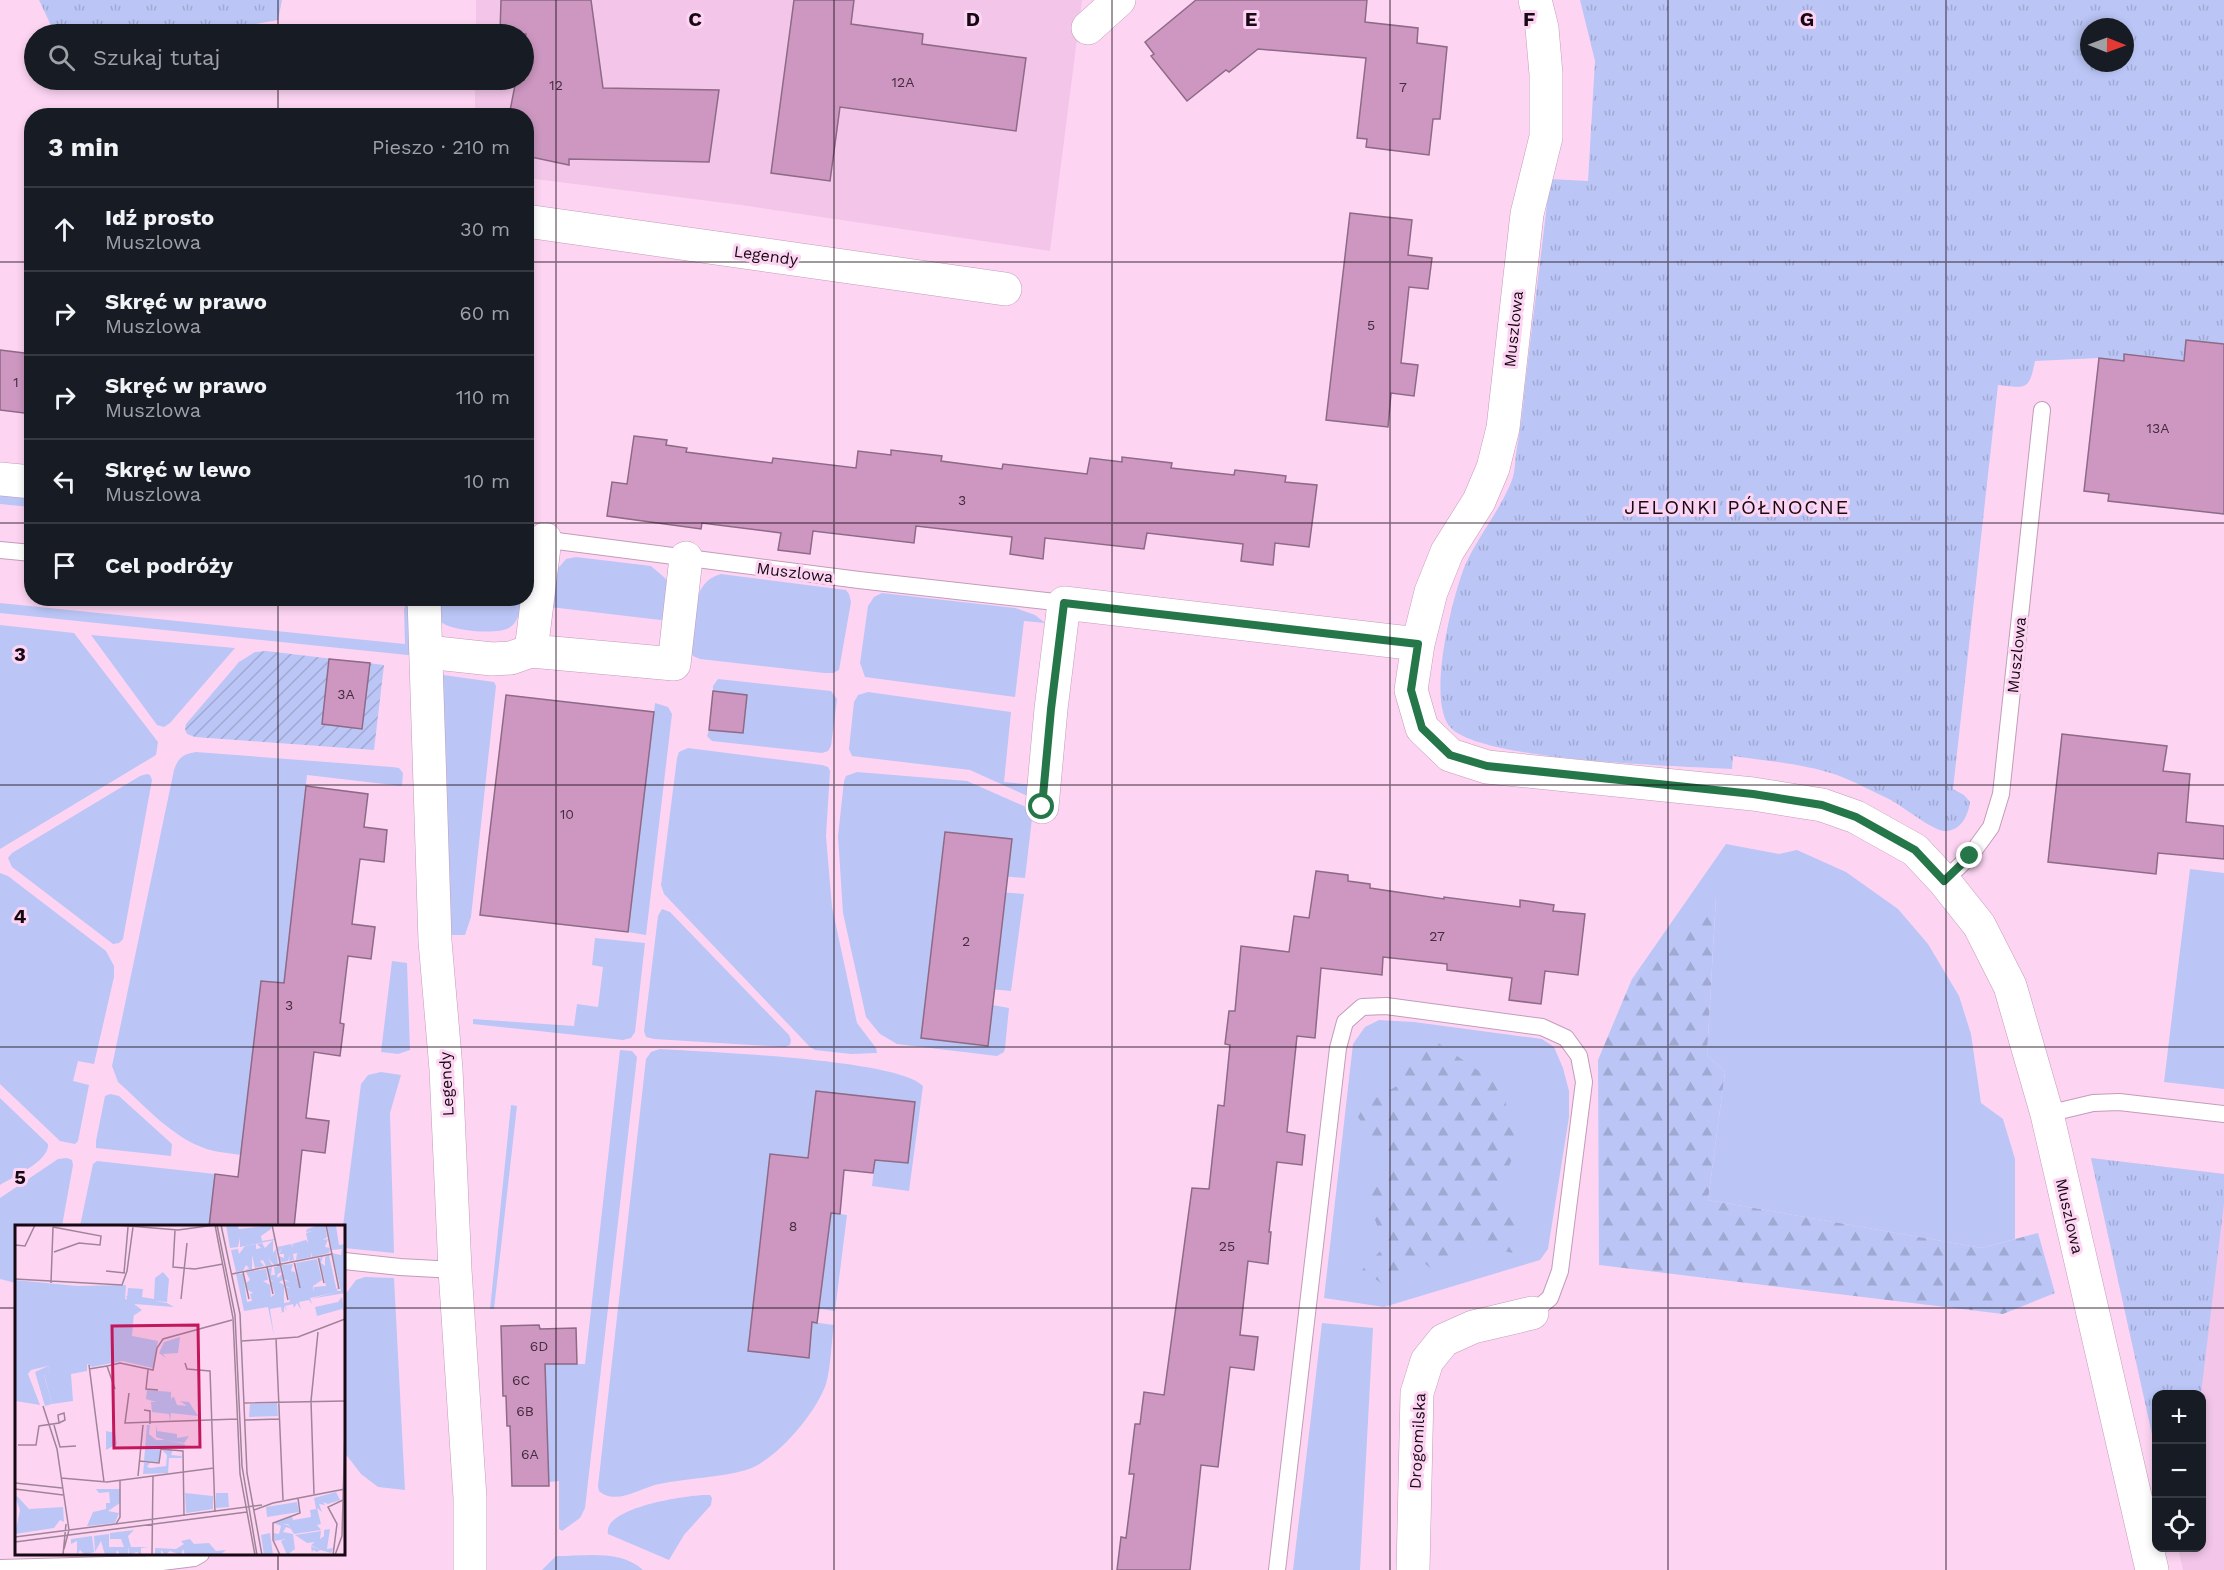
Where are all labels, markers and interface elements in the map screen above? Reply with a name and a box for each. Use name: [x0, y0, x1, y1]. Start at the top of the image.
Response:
text: C: [688, 7, 702, 31]
text: D: [966, 7, 980, 31]
text: E: [1245, 7, 1257, 31]
text: F: [1523, 7, 1535, 31]
text: G: [1800, 7, 1814, 31]
north arrow: [2080, 18, 2134, 72]
search box: [24, 24, 534, 90]
icon: search: [45, 41, 78, 74]
text: Szukaj tutaj: [93, 45, 220, 70]
house number: 12A: [892, 74, 914, 90]
house number: 12: [549, 77, 563, 93]
house number: 7: [1399, 79, 1407, 95]
text: 3 min: [48, 132, 119, 162]
text: Pieszo · 210 m: [372, 135, 510, 159]
text: Idź prosto: [105, 205, 214, 230]
icon: ahead: [48, 213, 81, 246]
text: 30 m: [460, 217, 510, 241]
text: Muszlowa: [105, 230, 201, 254]
street label: Legendy: [733, 242, 800, 269]
text: Skręć w prawo: [105, 289, 267, 314]
street label: Muszlowa: [1500, 290, 1527, 368]
icon: right: [48, 297, 81, 330]
text: 60 m: [460, 301, 510, 325]
text: Muszlowa: [105, 314, 201, 338]
house number: 5: [1367, 317, 1375, 333]
text: Skręć w prawo: [105, 373, 267, 398]
house number: 1: [13, 374, 19, 390]
icon: right: [48, 381, 81, 414]
text: 110 m: [456, 385, 510, 409]
text: Muszlowa: [105, 398, 201, 422]
house number: 13A: [2147, 420, 2169, 436]
text: Skręć w lewo: [105, 457, 251, 482]
icon: left: [48, 465, 81, 498]
text: 10 m: [464, 469, 510, 493]
text: Muszlowa: [105, 482, 201, 506]
house number: 3: [958, 492, 966, 508]
district label: JELONKI PÓŁNOCNE: [1624, 495, 1850, 519]
icon: arrive: [48, 549, 81, 582]
text: Cel podróży: [105, 553, 233, 578]
street label: Muszlowa: [756, 558, 834, 587]
street label: Muszlowa: [2003, 616, 2030, 694]
text: 3: [14, 642, 26, 666]
house number: 3A: [337, 686, 355, 702]
route start: [1028, 793, 1054, 819]
house number: 10: [560, 806, 574, 822]
route end: [1956, 842, 1982, 868]
text: 4: [14, 904, 27, 928]
house number: 27: [1429, 928, 1445, 944]
house number: 2: [962, 933, 970, 949]
house number: 3: [285, 997, 293, 1013]
street label: Legendy: [435, 1051, 458, 1117]
text: 5: [14, 1165, 26, 1189]
street label: Muszlowa: [2052, 1177, 2087, 1256]
house number: 8: [789, 1218, 797, 1234]
inset map: [15, 1225, 345, 1555]
house number: 25: [1219, 1238, 1235, 1254]
house number: 6D: [530, 1338, 548, 1354]
house number: 6C: [512, 1372, 530, 1388]
map controls: [2152, 1390, 2206, 1552]
button: +: [2152, 1390, 2206, 1444]
street label: Drogomilska: [1405, 1392, 1430, 1490]
house number: 6B: [516, 1403, 534, 1419]
button: −: [2152, 1444, 2206, 1498]
house number: 6A: [521, 1446, 539, 1462]
button: locate: [2152, 1498, 2206, 1552]

